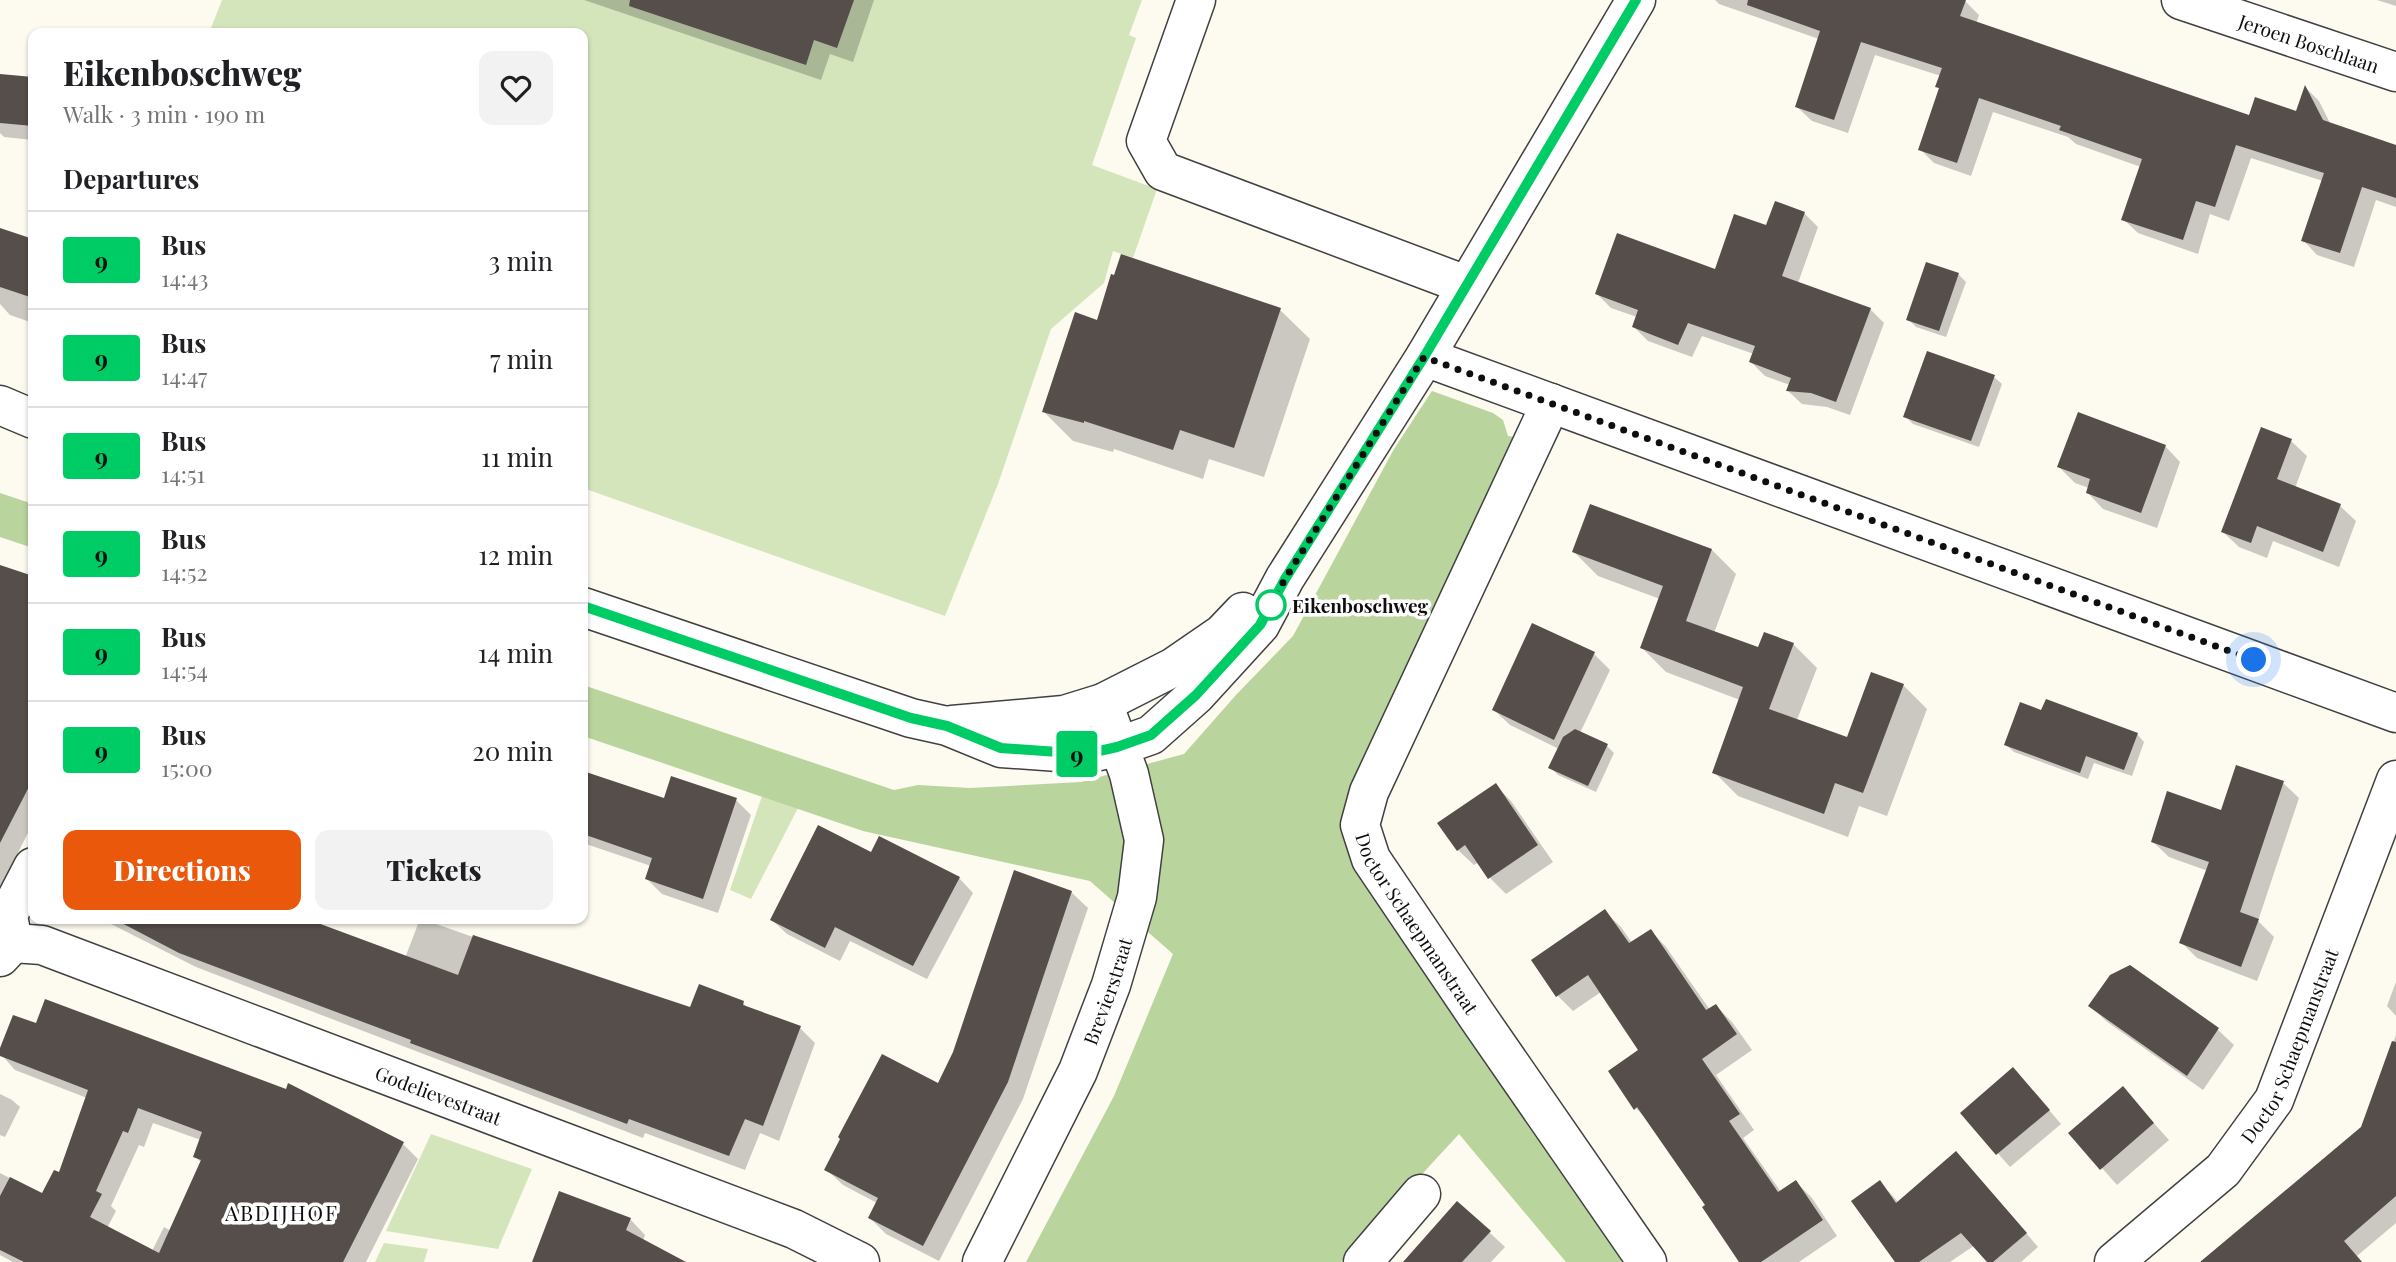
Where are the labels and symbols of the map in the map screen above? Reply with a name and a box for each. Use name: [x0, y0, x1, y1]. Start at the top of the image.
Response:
street label: Jeroen Boschlaan: [2234, 7, 2383, 79]
marker: Eikenboschweg: [1256, 590, 1286, 620]
place label: Eikenboschweg: [1292, 592, 1428, 618]
your location: [2236, 642, 2271, 677]
line badge: 9: [1054, 731, 1100, 777]
street label: Doctor Schaepmanstraat: [1350, 829, 1485, 1019]
street label: Brevierstraat: [1076, 934, 1137, 1048]
street label: Doctor Schaepmanstraat: [2234, 944, 2344, 1148]
street label: Godelievestraat: [372, 1059, 506, 1131]
district label: ABDIJHOF: [224, 1198, 339, 1226]

